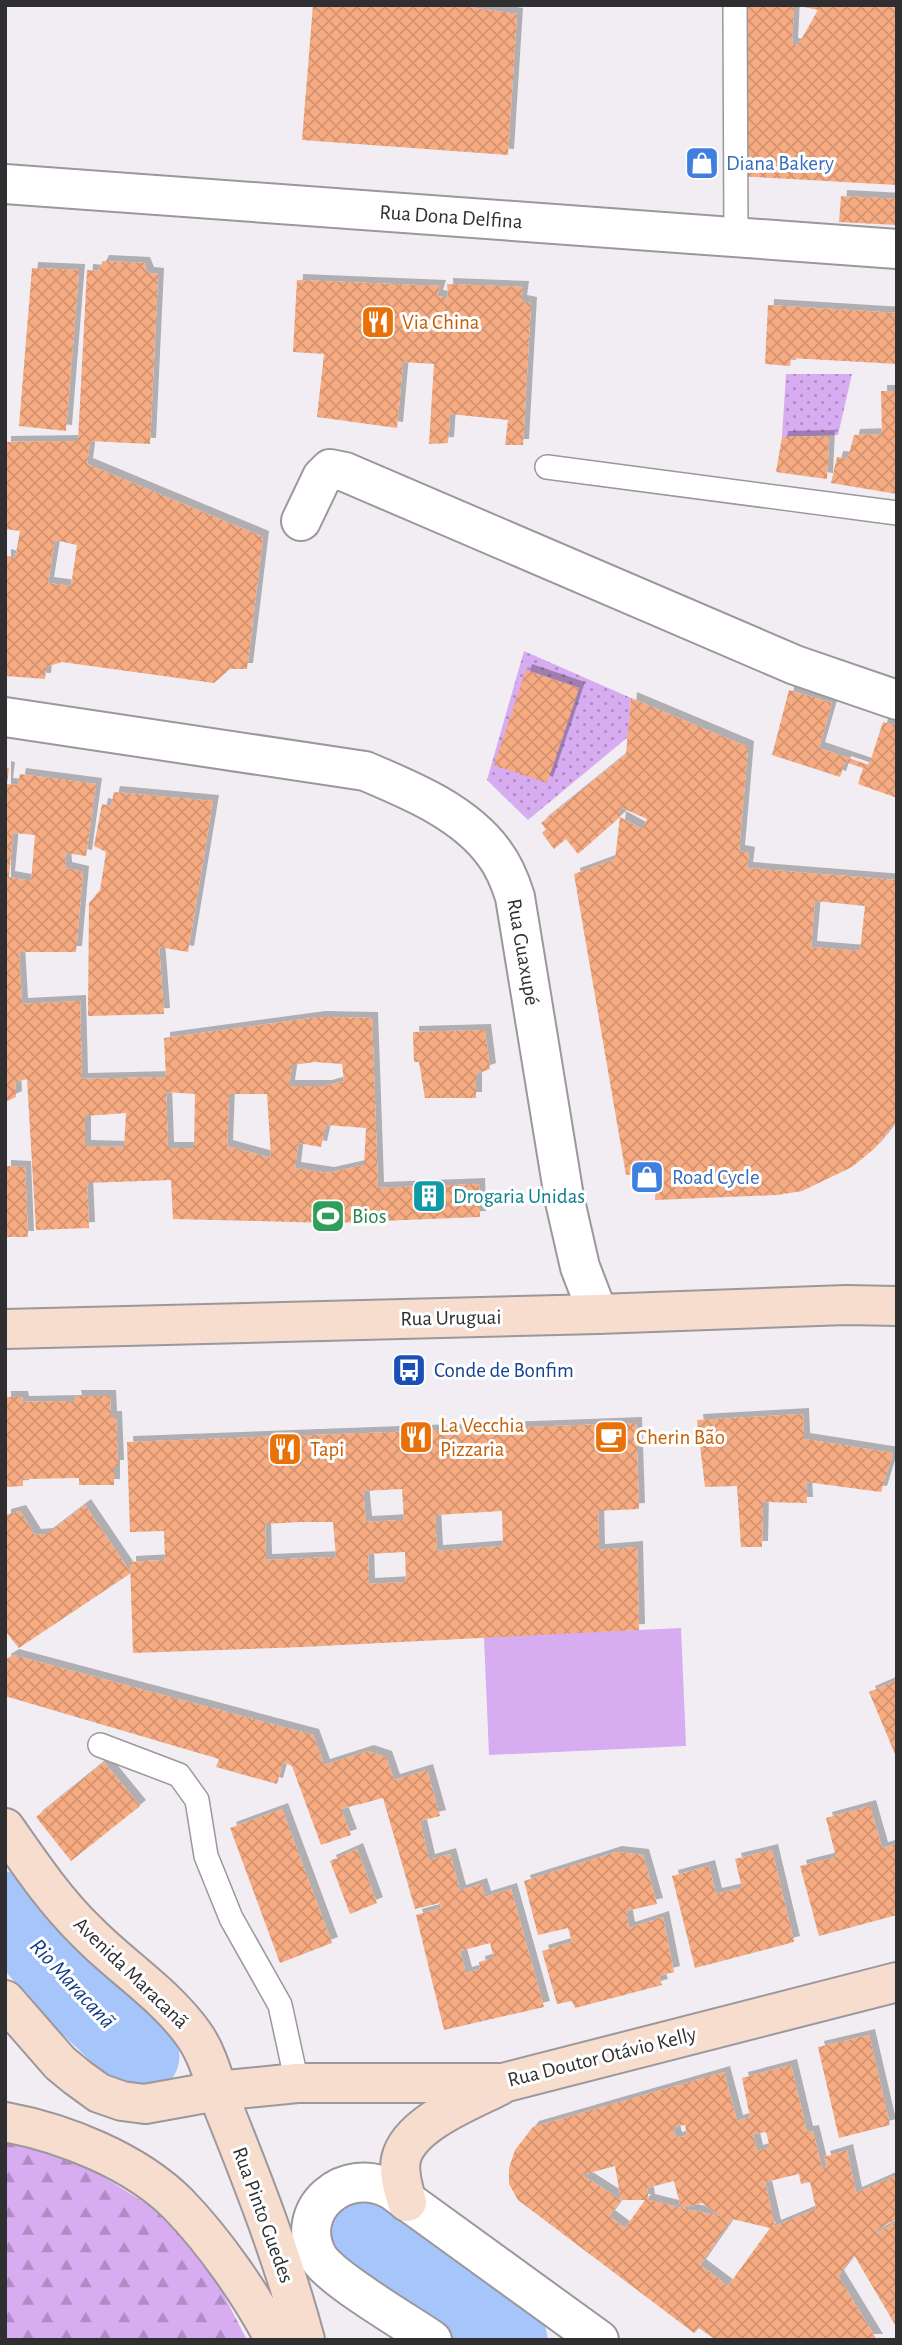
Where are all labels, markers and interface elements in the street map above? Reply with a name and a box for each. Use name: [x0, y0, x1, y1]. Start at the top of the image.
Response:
shop icon: Diana Bakery: [683, 144, 721, 182]
place label: Diana Bakery: [726, 153, 834, 174]
street label: Rua Dona Delfina: [379, 202, 524, 232]
restaurant icon: Via China: [359, 303, 397, 341]
place label: Via China: [402, 312, 480, 333]
street label: Rua Guaxupé: [503, 897, 543, 1007]
shop icon: Road Cycle: [628, 1158, 666, 1196]
place label: Road Cycle: [672, 1167, 760, 1188]
building icon: Drogaria Unidas: [410, 1177, 448, 1215]
place label: Drogaria Unidas: [453, 1186, 585, 1207]
sports icon: Bios: [309, 1197, 347, 1235]
place label: Bios: [352, 1206, 386, 1227]
street label: Rua Uruguai: [400, 1307, 502, 1329]
bus stop icon: Conde de Bonfim: [390, 1351, 428, 1389]
place label: Conde de Bonfim: [434, 1360, 574, 1381]
place label: La Vecchia Pizzaria: [440, 1415, 525, 1460]
restaurant icon: La Vecchia Pizzaria: [397, 1418, 435, 1456]
cafe icon: Cherin Bão: [592, 1418, 630, 1456]
place label: Cherin Bão: [636, 1427, 725, 1448]
restaurant icon: Tapi: [266, 1430, 304, 1468]
place label: Tapi: [310, 1439, 344, 1460]
street label: Avenida Maracanã: [70, 1913, 192, 2033]
water label: Rio Maracanã: [25, 1935, 119, 2033]
street label: Rua Doutor Otávio Kelly: [506, 2023, 699, 2091]
street label: Rua Pinto Guedes: [229, 2144, 297, 2286]

